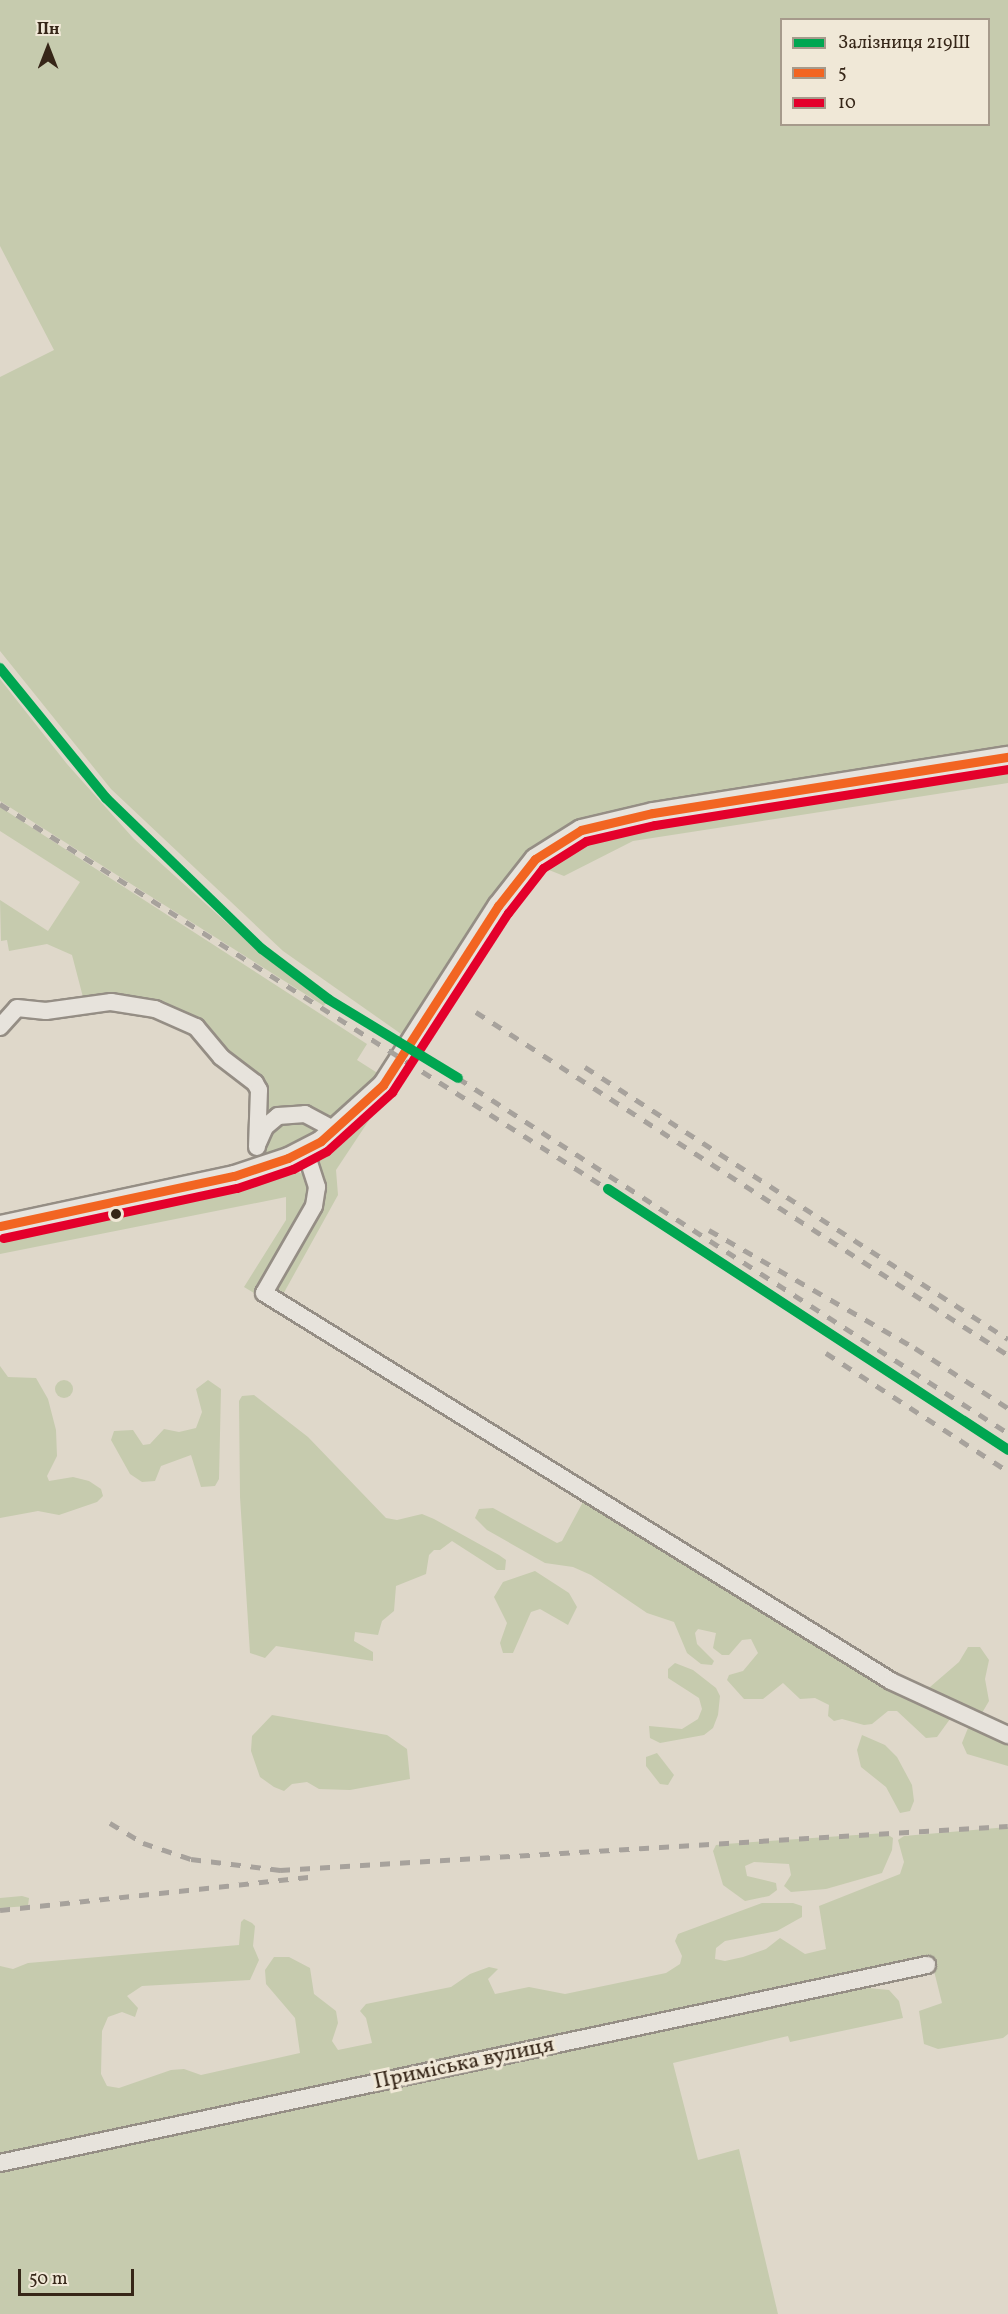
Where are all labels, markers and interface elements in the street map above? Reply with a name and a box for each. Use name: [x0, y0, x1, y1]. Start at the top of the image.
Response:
north arrow: [18, 18, 78, 78]
legend: [780, 18, 990, 126]
text: Пн: [37, 19, 59, 41]
text: Залізниця 219Ш: [838, 31, 971, 56]
text: 5: [838, 61, 847, 86]
text: 10: [838, 91, 856, 116]
unlabelled marker: [110, 1208, 122, 1220]
street label: Приміська вулиця: [371, 2032, 557, 2096]
scale bar: [21, 2257, 136, 2295]
text: 50 m: [29, 2267, 68, 2292]

